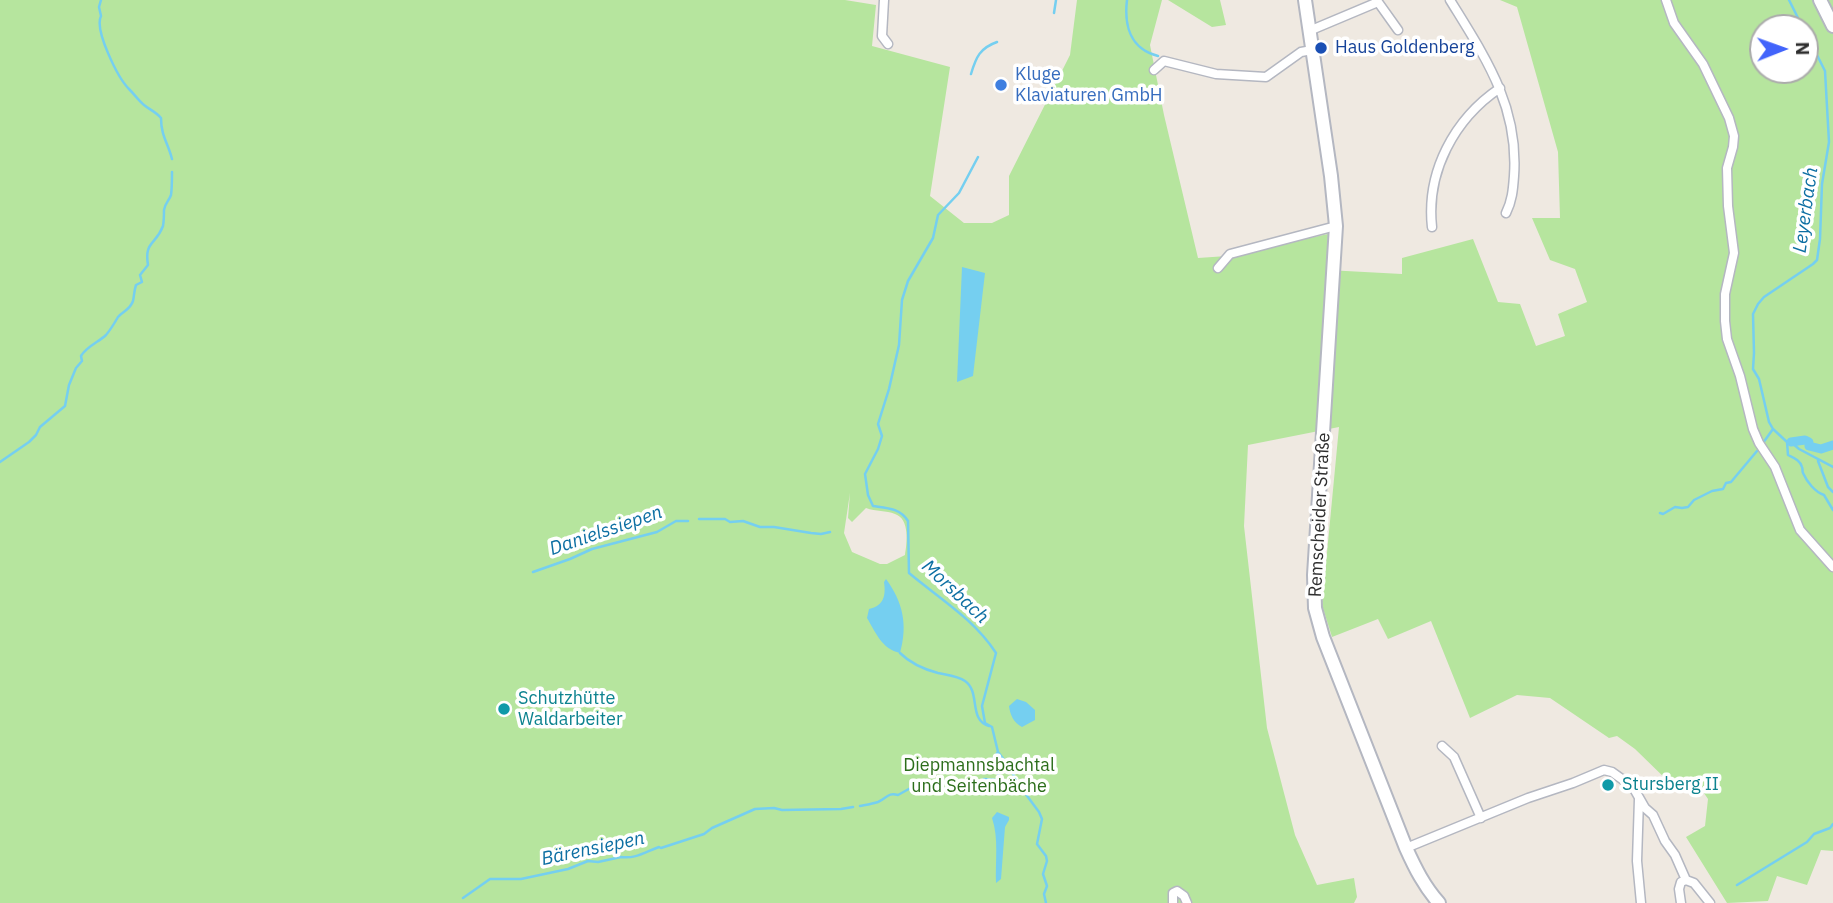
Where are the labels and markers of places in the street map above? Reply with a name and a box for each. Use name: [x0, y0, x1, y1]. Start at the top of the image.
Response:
place label: Haus Goldenberg: [1335, 37, 1475, 59]
marker: Haus Goldenberg: [1313, 40, 1329, 56]
place label: Kluge Klaviaturen GmbH: [1015, 64, 1163, 106]
marker: Kluge Klaviaturen GmbH: [993, 77, 1009, 93]
place label: Schutzhütte Waldarbeiter: [518, 688, 623, 730]
marker: Schutzhütte Waldarbeiter: [496, 701, 512, 717]
place label: Stursberg II: [1622, 774, 1719, 796]
marker: Stursberg II: [1600, 777, 1616, 793]

